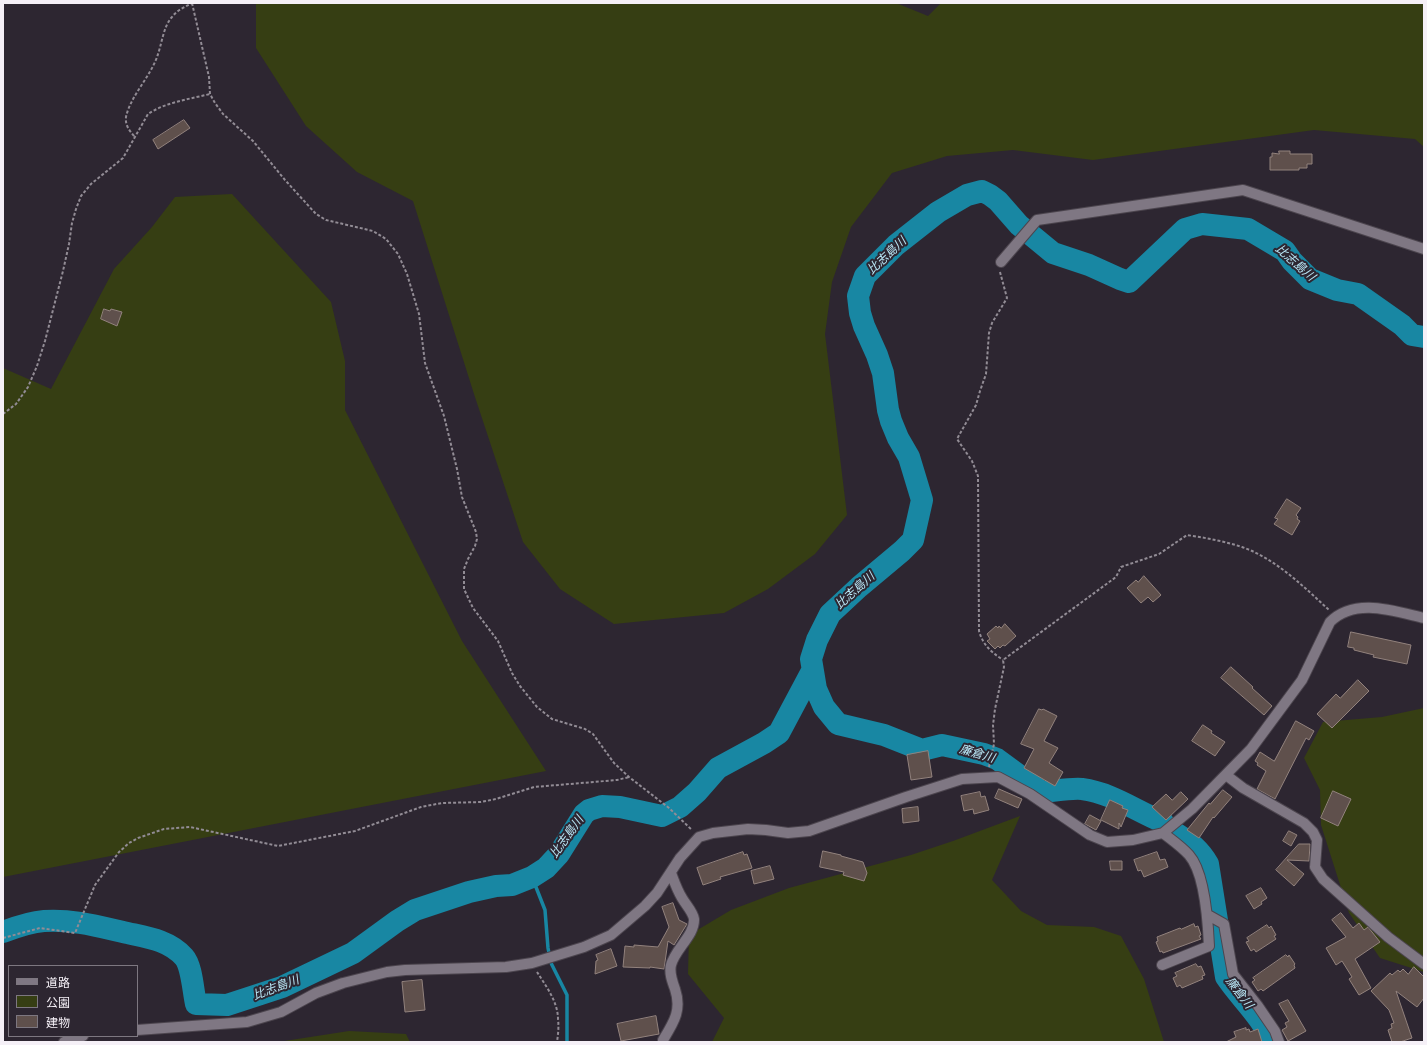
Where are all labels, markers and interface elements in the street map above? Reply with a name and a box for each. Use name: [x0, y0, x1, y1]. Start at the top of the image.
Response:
water label: 比志島川: [865, 234, 909, 278]
water label: 比志島川: [1272, 242, 1318, 284]
water label: 比志島川: [832, 570, 878, 612]
water label: 廉倉川: [958, 742, 996, 766]
water label: 比志島川: [547, 813, 587, 861]
legend: [8, 965, 138, 1037]
water label: 比志島川: [251, 973, 301, 1003]
water label: 廉倉川: [1222, 974, 1256, 1012]
text: 道路: [46, 975, 70, 990]
text: 公園: [46, 995, 70, 1010]
text: 建物: [46, 1015, 70, 1030]

